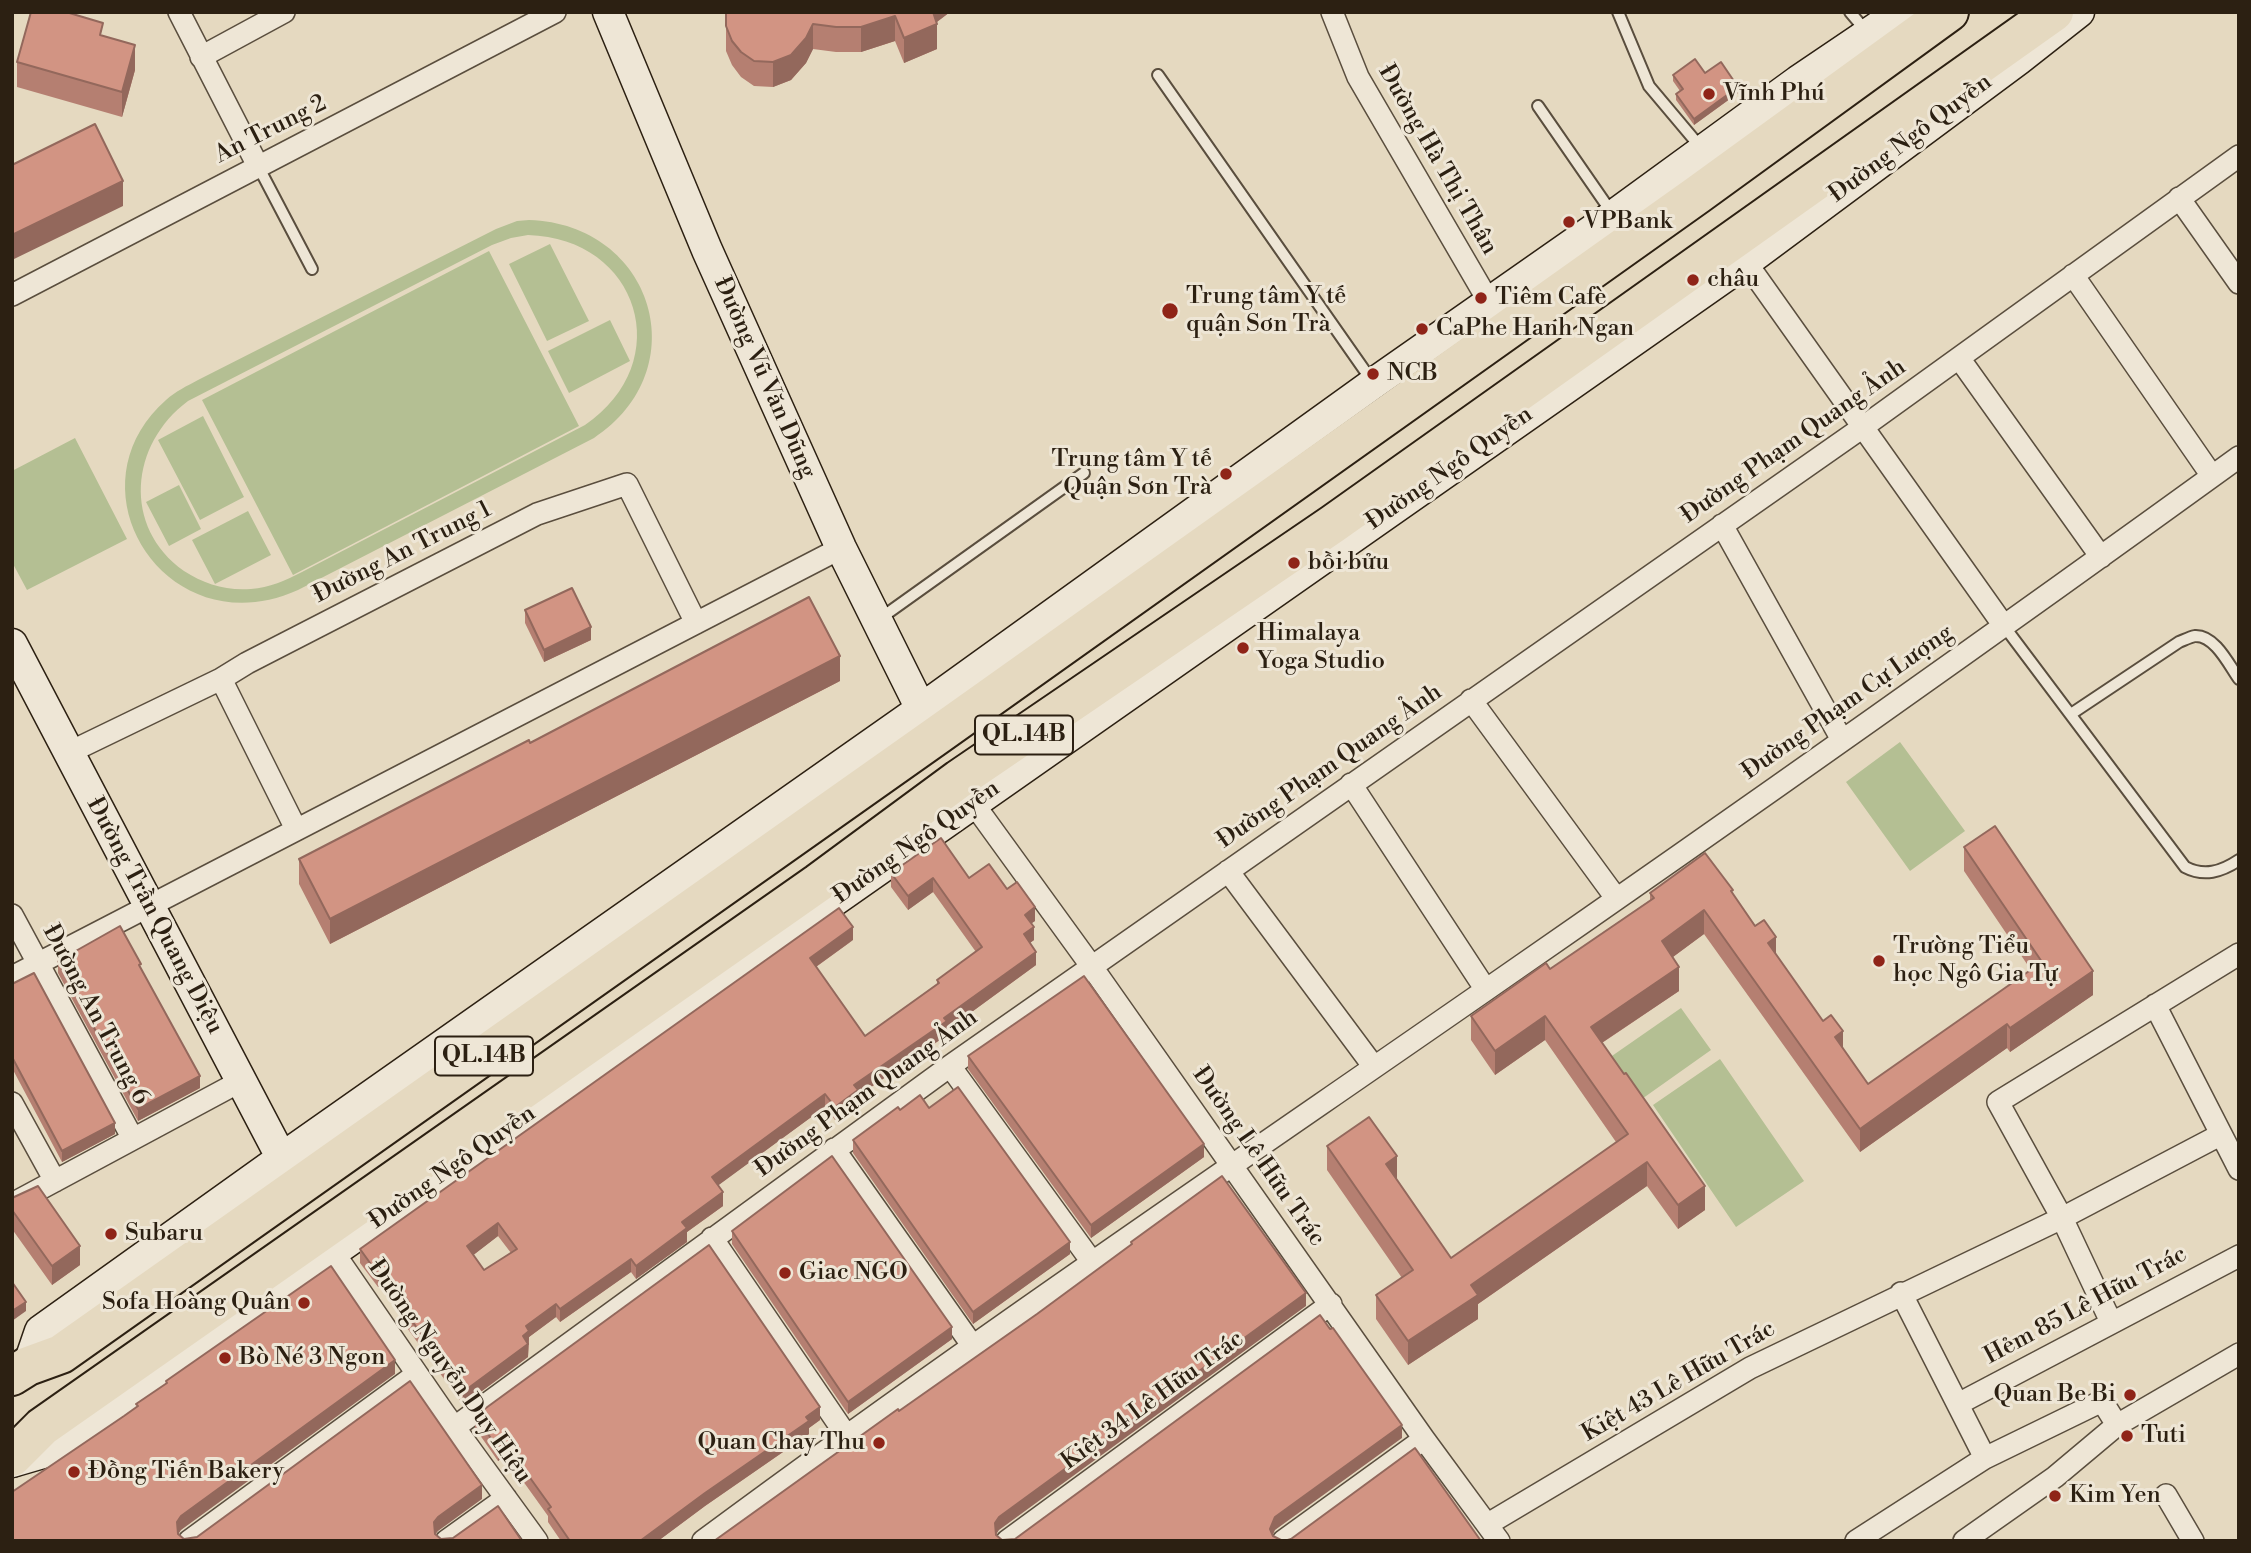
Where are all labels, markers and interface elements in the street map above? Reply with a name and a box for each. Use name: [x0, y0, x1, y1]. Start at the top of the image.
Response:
street label: Đường Hà Thị Thân: [1371, 60, 1503, 260]
street label: Đường Ngô Quyền: [1824, 68, 1998, 210]
place label: Vĩnh Phú: [1723, 80, 1825, 108]
marker: Vĩnh Phú: [1701, 86, 1717, 102]
street label: An Trung 2: [210, 90, 332, 170]
place label: VPBank: [1583, 208, 1672, 236]
marker: VPBank: [1561, 214, 1577, 230]
place label: châu: [1707, 266, 1759, 294]
marker: châu: [1685, 272, 1701, 288]
street label: Đường Vũ Văn Dũng: [707, 273, 821, 483]
place label: Trung tâm Y tế quận Sơn Trà: [1186, 283, 1346, 339]
place label: Tiêm Cafè: [1495, 284, 1607, 312]
marker: Tiêm Cafè: [1473, 290, 1489, 306]
marker: Trung tâm Y tế quận Sơn Trà: [1160, 301, 1180, 321]
place label: CaPhe Hanh Ngan: [1436, 315, 1634, 343]
marker: CaPhe Hanh Ngan: [1414, 321, 1430, 337]
street label: Đường Phạm Quang Ảnh: [1676, 353, 1912, 531]
place label: NCB: [1387, 360, 1438, 388]
marker: NCB: [1365, 366, 1381, 382]
street label: Đường Ngô Quyền: [1361, 401, 1539, 537]
place label: Trung tâm Y tế Quận Sơn Trà: [1052, 446, 1212, 502]
marker: Trung tâm Y tế Quận Sơn Trà: [1218, 466, 1234, 482]
street label: Đường An Trung 1: [309, 496, 497, 610]
place label: bồi bửu: [1308, 549, 1389, 577]
marker: bồi bửu: [1286, 555, 1302, 571]
street label: Đường Phạm Cự Lượng: [1737, 619, 1959, 787]
place label: Himalaya Yoga Studio: [1257, 620, 1385, 676]
marker: Himalaya Yoga Studio: [1235, 640, 1251, 656]
street label: Đường Phạm Quang Ảnh: [1212, 678, 1448, 856]
road number: QL.14B: [975, 716, 1073, 754]
street label: Đường Ngô Quyền: [828, 775, 1006, 911]
street label: Đường Trần Quang Diệu: [79, 793, 229, 1039]
street label: Đường An Trung 6: [35, 920, 155, 1110]
place label: Trường Tiểu học Ngô Gia Tự: [1893, 933, 2058, 989]
marker: Trường Tiểu học Ngô Gia Tự: [1871, 953, 1887, 969]
street label: Đường Phạm Quang Ảnh: [750, 1004, 984, 1184]
road number: QL.14B: [435, 1036, 533, 1076]
street label: Đường Lê Hữu Trác: [1185, 1062, 1331, 1252]
street label: Đường Ngô Quyền: [364, 1100, 542, 1236]
place label: Subaru: [125, 1220, 203, 1248]
marker: Subaru: [103, 1226, 119, 1242]
street label: Hẻm 85 Lê Hữu Trác: [1980, 1240, 2192, 1372]
street label: Đường Nguyễn Duy Hiệu: [361, 1255, 537, 1489]
place label: Giac NGO: [799, 1259, 908, 1287]
marker: Giac NGO: [777, 1265, 793, 1281]
place label: Sofa Hoàng Quân: [102, 1289, 290, 1317]
marker: Sofa Hoàng Quân: [296, 1295, 312, 1311]
street label: Kiệt 43 Lê Hữu Trác: [1577, 1315, 1781, 1449]
street label: Kiệt 34 Lê Hữu Trác: [1056, 1325, 1250, 1477]
place label: Bò Né 3 Ngon: [239, 1344, 385, 1372]
marker: Bò Né 3 Ngon: [217, 1350, 233, 1366]
place label: Quan Be Bi: [1993, 1381, 2116, 1409]
marker: Quan Be Bi: [2122, 1387, 2138, 1403]
place label: Tuti: [2141, 1422, 2186, 1450]
marker: Tuti: [2119, 1428, 2135, 1444]
place label: Quan Chay Thu: [697, 1429, 865, 1457]
marker: Quan Chay Thu: [871, 1435, 887, 1451]
place label: Đồng Tiến Bakery: [88, 1458, 284, 1486]
marker: Đồng Tiến Bakery: [66, 1464, 82, 1480]
place label: Kim Yen: [2069, 1482, 2161, 1510]
marker: Kim Yen: [2047, 1488, 2063, 1504]

